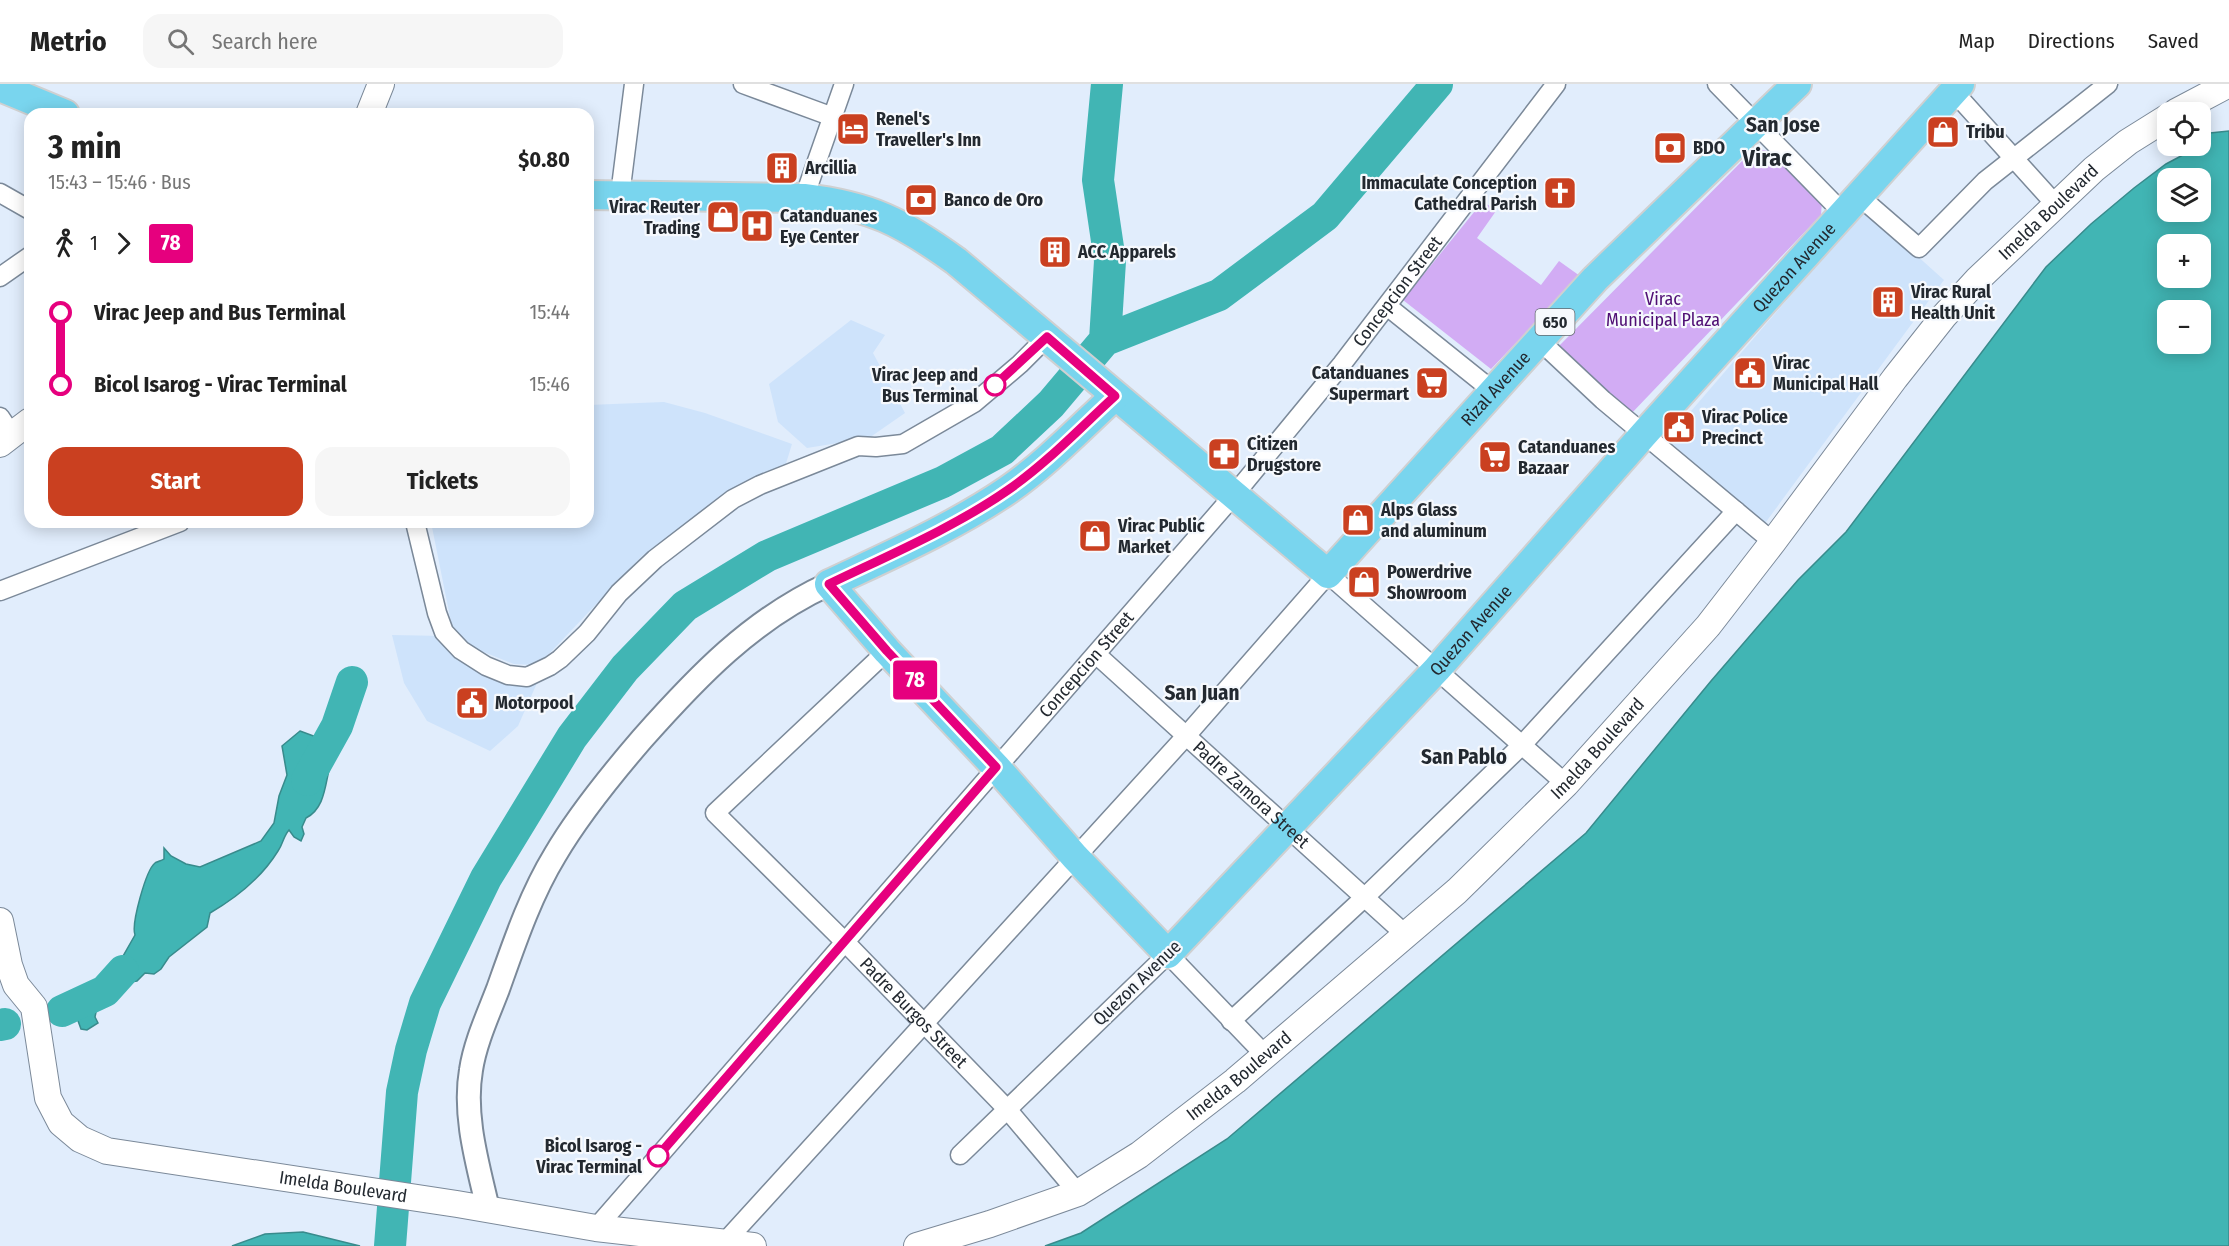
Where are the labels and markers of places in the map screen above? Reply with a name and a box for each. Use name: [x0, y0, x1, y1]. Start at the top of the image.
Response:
place label: Renel's Traveller's Inn: [876, 108, 981, 151]
hotel icon: Renel's Traveller's Inn: [835, 111, 871, 147]
shop icon: Tribu: [1925, 114, 1961, 150]
place label: Tribu: [1966, 121, 2005, 143]
bank icon: BDO: [1652, 130, 1688, 166]
place label: BDO: [1693, 137, 1725, 159]
building icon: Arcillia: [764, 150, 800, 186]
place label: Arcillia: [804, 157, 857, 179]
place label: Immaculate Conception Cathedral Parish: [1362, 172, 1537, 215]
church icon: Immaculate Conception Cathedral Parish: [1542, 175, 1578, 211]
bank icon: Banco de Oro: [903, 182, 939, 218]
place label: Banco de Oro: [944, 189, 1043, 211]
place label: Virac Reuter Trading: [608, 196, 700, 239]
shop icon: Virac Reuter Trading: [705, 199, 741, 235]
place label: Catanduanes Eye Center: [780, 205, 877, 248]
hospital icon: Catanduanes Eye Center: [739, 208, 775, 244]
building icon: ACC Apparels: [1037, 234, 1073, 270]
place label: ACC Apparels: [1077, 241, 1176, 263]
place label: Virac Rural Health Unit: [1910, 281, 1996, 324]
building icon: Virac Rural Health Unit: [1870, 284, 1906, 320]
place label: Virac Municipal Hall: [1772, 352, 1878, 395]
public building icon: Virac Municipal Hall: [1732, 355, 1768, 391]
place label: Catanduanes Supermart: [1312, 362, 1410, 405]
place label: Virac Jeep and Bus Terminal: [871, 364, 978, 407]
supermarket icon: Catanduanes Supermart: [1414, 365, 1450, 401]
marker: Virac Jeep and Bus Terminal: [984, 374, 1006, 396]
place label: Virac Police Precinct: [1701, 406, 1788, 449]
public building icon: Virac Police Precinct: [1661, 409, 1697, 445]
place label: Citizen Drugstore: [1247, 433, 1321, 476]
pharmacy icon: Citizen Drugstore: [1206, 436, 1242, 472]
place label: Catanduanes Bazaar: [1518, 436, 1615, 479]
supermarket icon: Catanduanes Bazaar: [1477, 439, 1513, 475]
place label: Alps Glass and aluminum: [1380, 499, 1487, 542]
shop icon: Alps Glass and aluminum: [1340, 502, 1376, 538]
place label: Virac Public Market: [1117, 515, 1205, 558]
shop icon: Virac Public Market: [1077, 518, 1113, 554]
place label: Powerdrive Showroom: [1387, 561, 1472, 604]
shop icon: Powerdrive Showroom: [1346, 564, 1382, 600]
public building icon: Motorpool: [454, 685, 490, 721]
place label: Motorpool: [495, 692, 574, 714]
place label: Bicol Isarog - Virac Terminal: [535, 1135, 642, 1178]
marker: Bicol Isarog - Virac Terminal: [647, 1145, 669, 1167]

